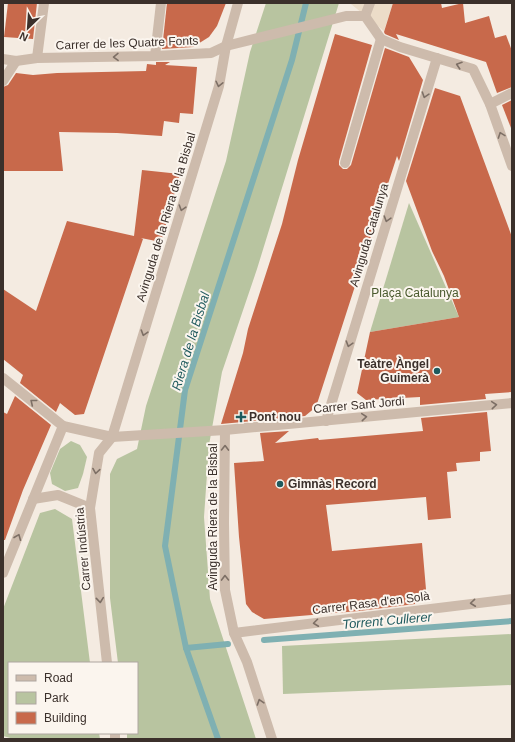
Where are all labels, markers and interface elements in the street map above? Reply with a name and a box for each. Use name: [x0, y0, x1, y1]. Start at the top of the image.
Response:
north arrow: [8, 8, 48, 48]
text: N: [18, 30, 30, 44]
street label: Carrer de les Quatre Fonts: [55, 34, 199, 52]
one-way arrow: [113, 53, 119, 61]
one-way arrow: [456, 61, 463, 70]
one-way arrow: [216, 81, 224, 87]
one-way arrow: [422, 91, 430, 98]
street label: Avinguda de la Riera de la Bisbal: [133, 131, 199, 303]
one-way arrow: [497, 131, 506, 138]
street label: Avinguda Catalunya: [347, 181, 391, 288]
one-way arrow: [178, 205, 187, 212]
one-way arrow: [383, 216, 392, 223]
park label: Plaça Catalunya: [371, 286, 459, 300]
water label: Riera de la Bisbal: [168, 289, 213, 392]
one-way arrow: [140, 329, 148, 336]
one-way arrow: [345, 340, 354, 347]
place label: Teàtre Àngel Guimerà: [357, 356, 429, 385]
marker: Teàtre Àngel Guimerà: [432, 366, 442, 376]
street label: Carrer Sant Jordi: [313, 394, 405, 416]
one-way arrow: [30, 400, 37, 407]
one-way arrow: [491, 401, 497, 410]
place label: Pont nou: [249, 410, 301, 424]
marker: Pont nou: [236, 412, 246, 422]
one-way arrow: [361, 413, 367, 422]
street label: Avinguda Riera de la Bisbal: [206, 443, 220, 591]
one-way arrow: [221, 445, 229, 451]
one-way arrow: [92, 468, 101, 474]
place label: Gimnàs Record: [288, 477, 377, 491]
marker: Gimnàs Record: [275, 479, 285, 489]
street label: Carrer Indústria: [72, 507, 94, 591]
one-way arrow: [13, 534, 21, 541]
one-way arrow: [221, 575, 229, 581]
street label: Carrer Rasa d'en Solà: [311, 589, 431, 617]
one-way arrow: [96, 597, 105, 603]
one-way arrow: [470, 598, 476, 607]
water label: Torrent Cullerer: [342, 609, 433, 632]
one-way arrow: [313, 618, 320, 627]
legend: [8, 662, 138, 734]
text: Road: [44, 671, 73, 685]
text: Park: [44, 691, 70, 705]
one-way arrow: [257, 698, 265, 705]
text: Building: [44, 711, 87, 725]

